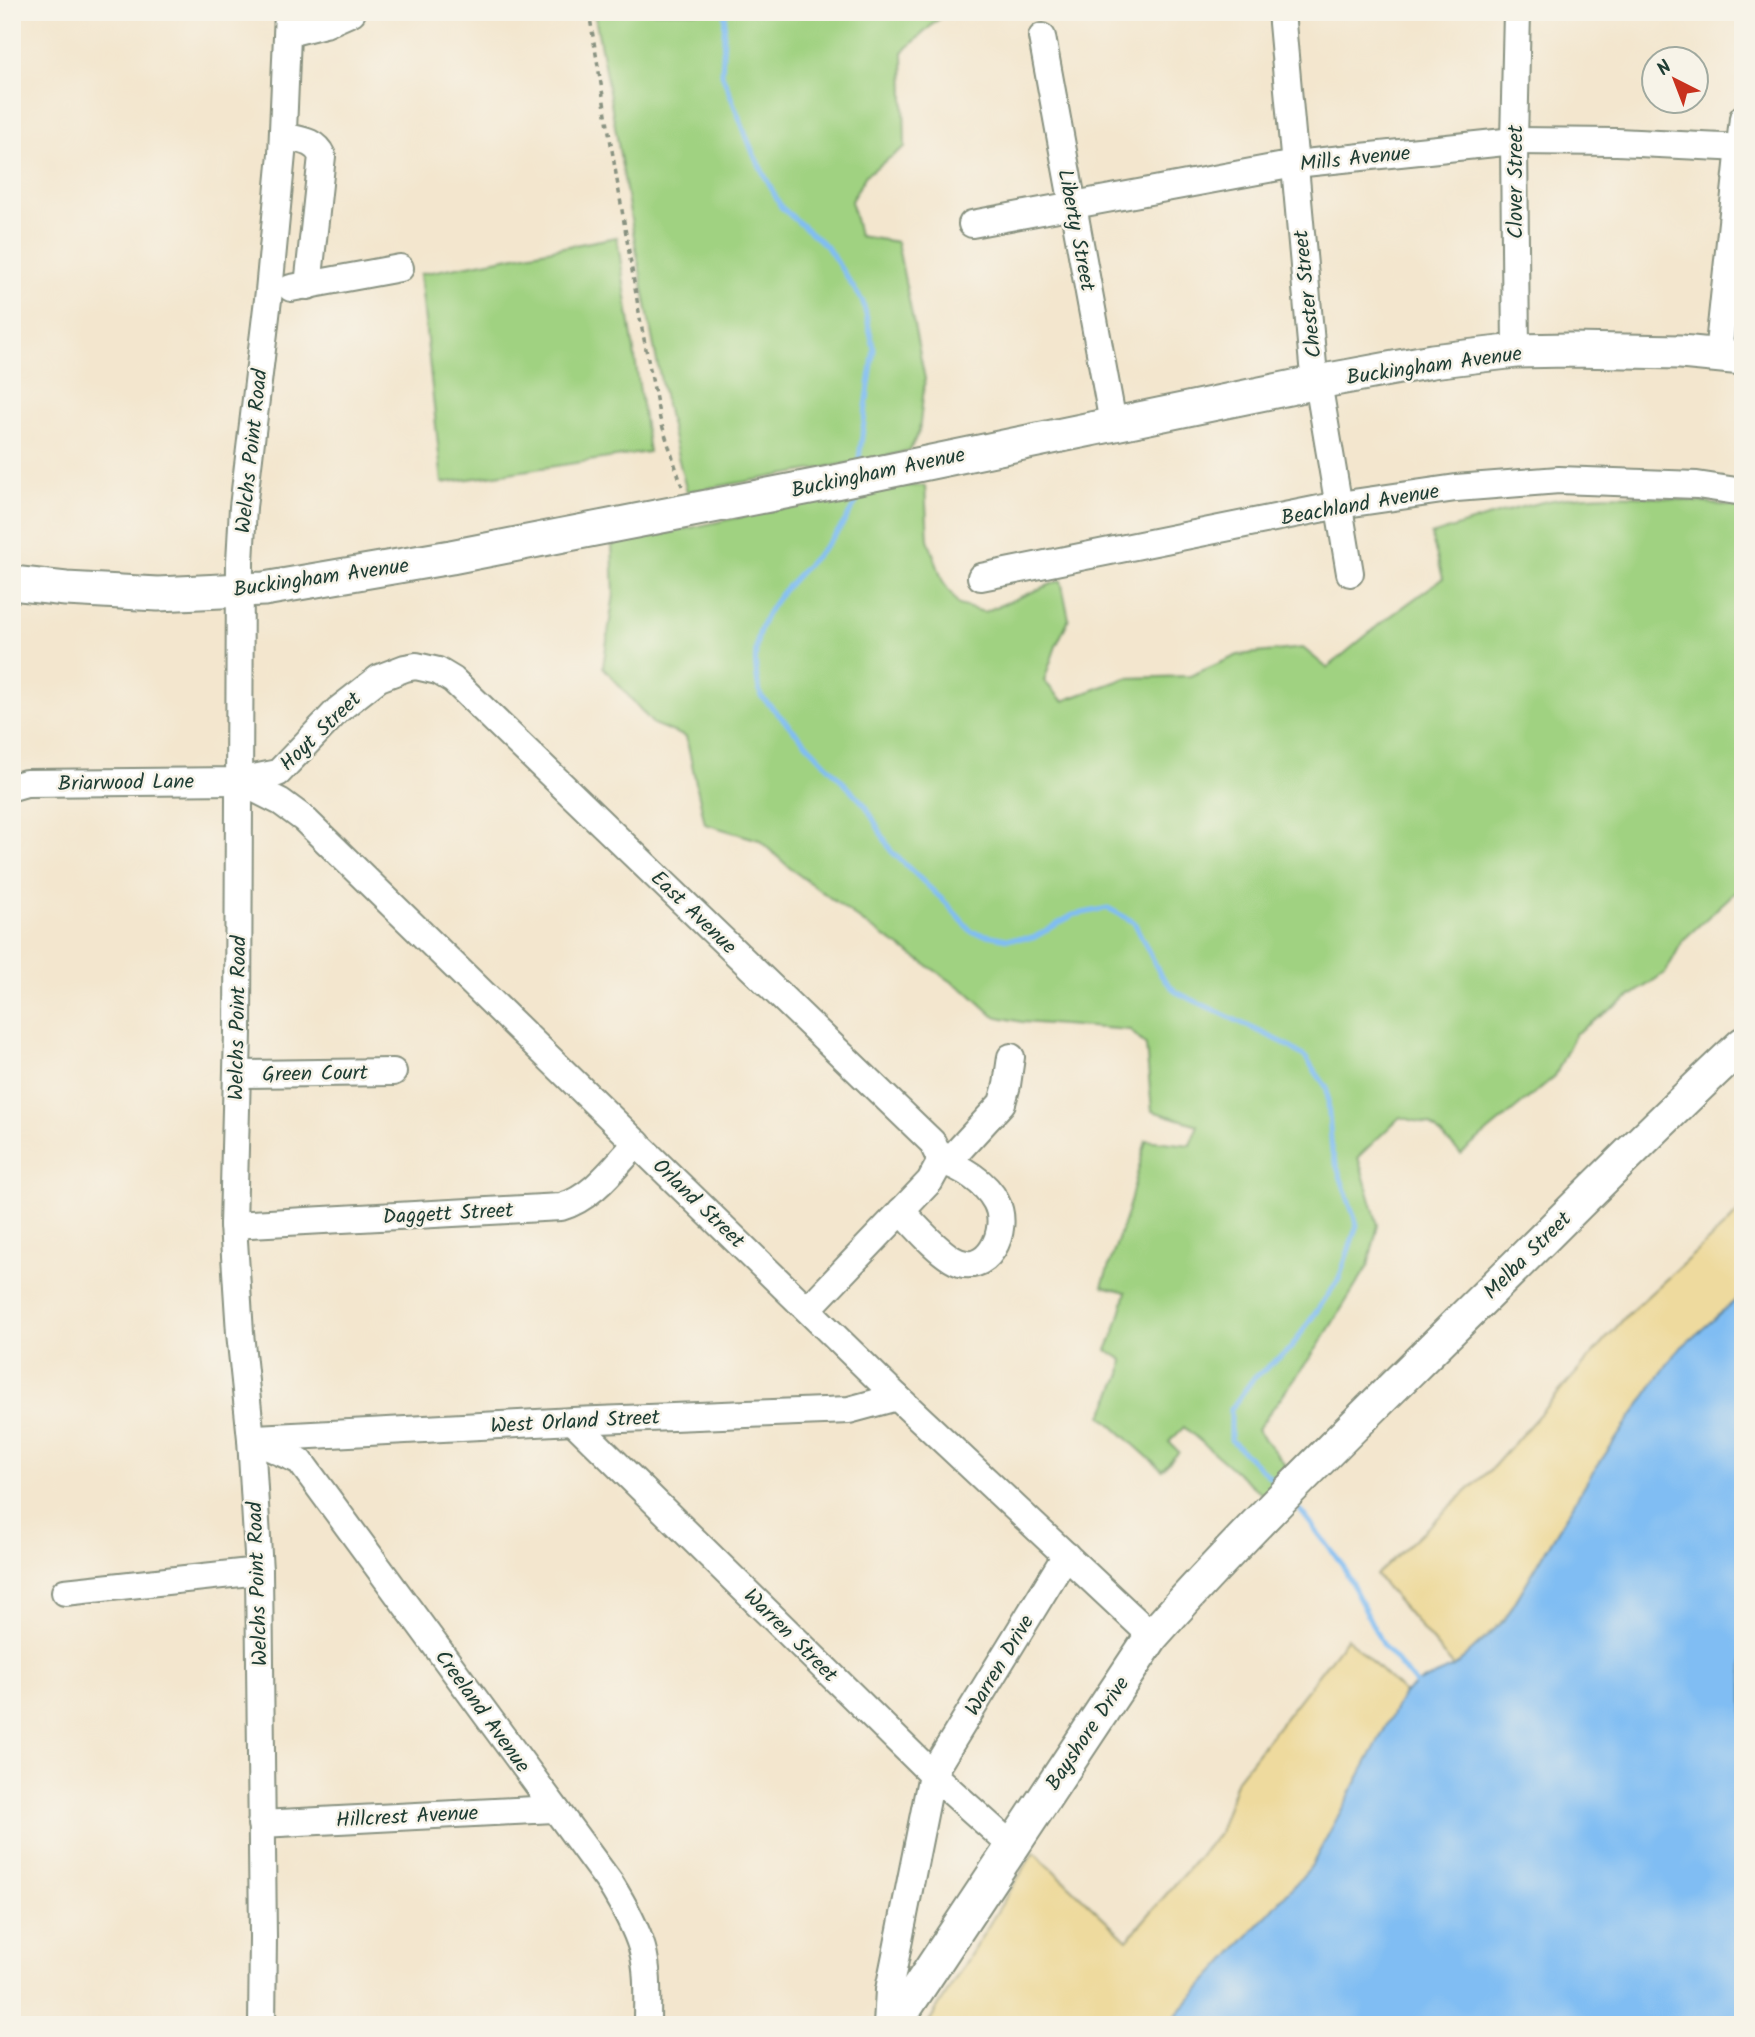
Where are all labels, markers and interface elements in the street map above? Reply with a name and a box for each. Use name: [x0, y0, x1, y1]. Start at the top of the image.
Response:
north arrow: [1640, 46, 1710, 116]
text: N: [1650, 54, 1679, 84]
street label: Clover Street: [1500, 124, 1533, 239]
street label: Mills Avenue: [1298, 137, 1413, 182]
street label: Liberty Street: [1048, 166, 1104, 295]
street label: Chester Street: [1285, 227, 1332, 359]
street label: Buckingham Avenue: [1344, 338, 1525, 395]
street label: Welchs Point Road: [227, 367, 278, 535]
street label: Buckingham Avenue: [788, 439, 969, 508]
street label: Beachland Avenue: [1279, 475, 1443, 536]
street label: Buckingham Avenue: [231, 550, 412, 607]
street label: Hoyt Street: [272, 684, 370, 780]
street label: Briarwood Lane: [58, 766, 195, 801]
street label: East Avenue: [642, 863, 744, 963]
street label: Welchs Point Road: [221, 935, 256, 1101]
street label: Green Court: [262, 1057, 369, 1092]
street label: Orland Street: [644, 1151, 753, 1258]
street label: Daggett Street: [382, 1195, 515, 1234]
street label: Melba Street: [1476, 1204, 1581, 1308]
street label: West Orland Street: [490, 1402, 661, 1443]
street label: Welchs Point Road: [239, 1501, 278, 1667]
street label: Warren Street: [735, 1581, 846, 1692]
street label: Warren Drive: [957, 1608, 1044, 1723]
street label: Creeland Avenue: [426, 1643, 538, 1781]
street label: Bayshore Drive: [1038, 1670, 1139, 1798]
street label: Hillcrest Avenue: [335, 1797, 480, 1838]

